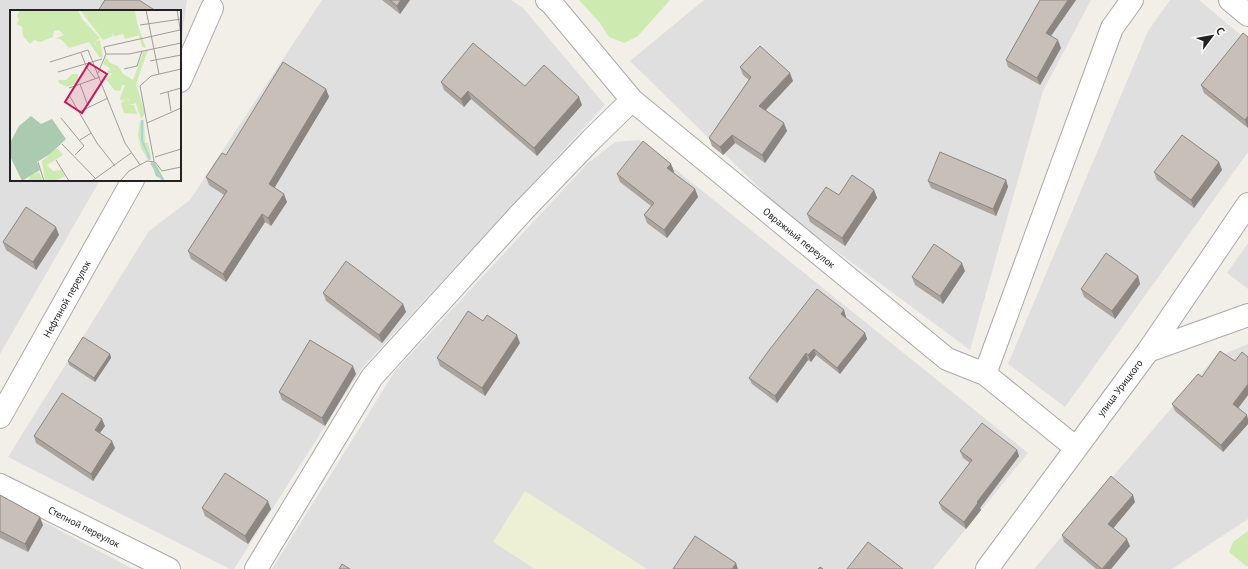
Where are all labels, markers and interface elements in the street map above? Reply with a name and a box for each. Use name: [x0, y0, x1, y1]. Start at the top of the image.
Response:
inset map: [10, 10, 181, 181]
north arrow: [1192, 16, 1232, 56]
text: С: [1213, 24, 1228, 37]
street label: Овражный переулок: [760, 205, 838, 271]
street label: Нефтяной переулок: [40, 258, 94, 340]
street label: улица Урицкого: [1094, 357, 1146, 419]
street label: Степной переулок: [46, 503, 122, 551]

